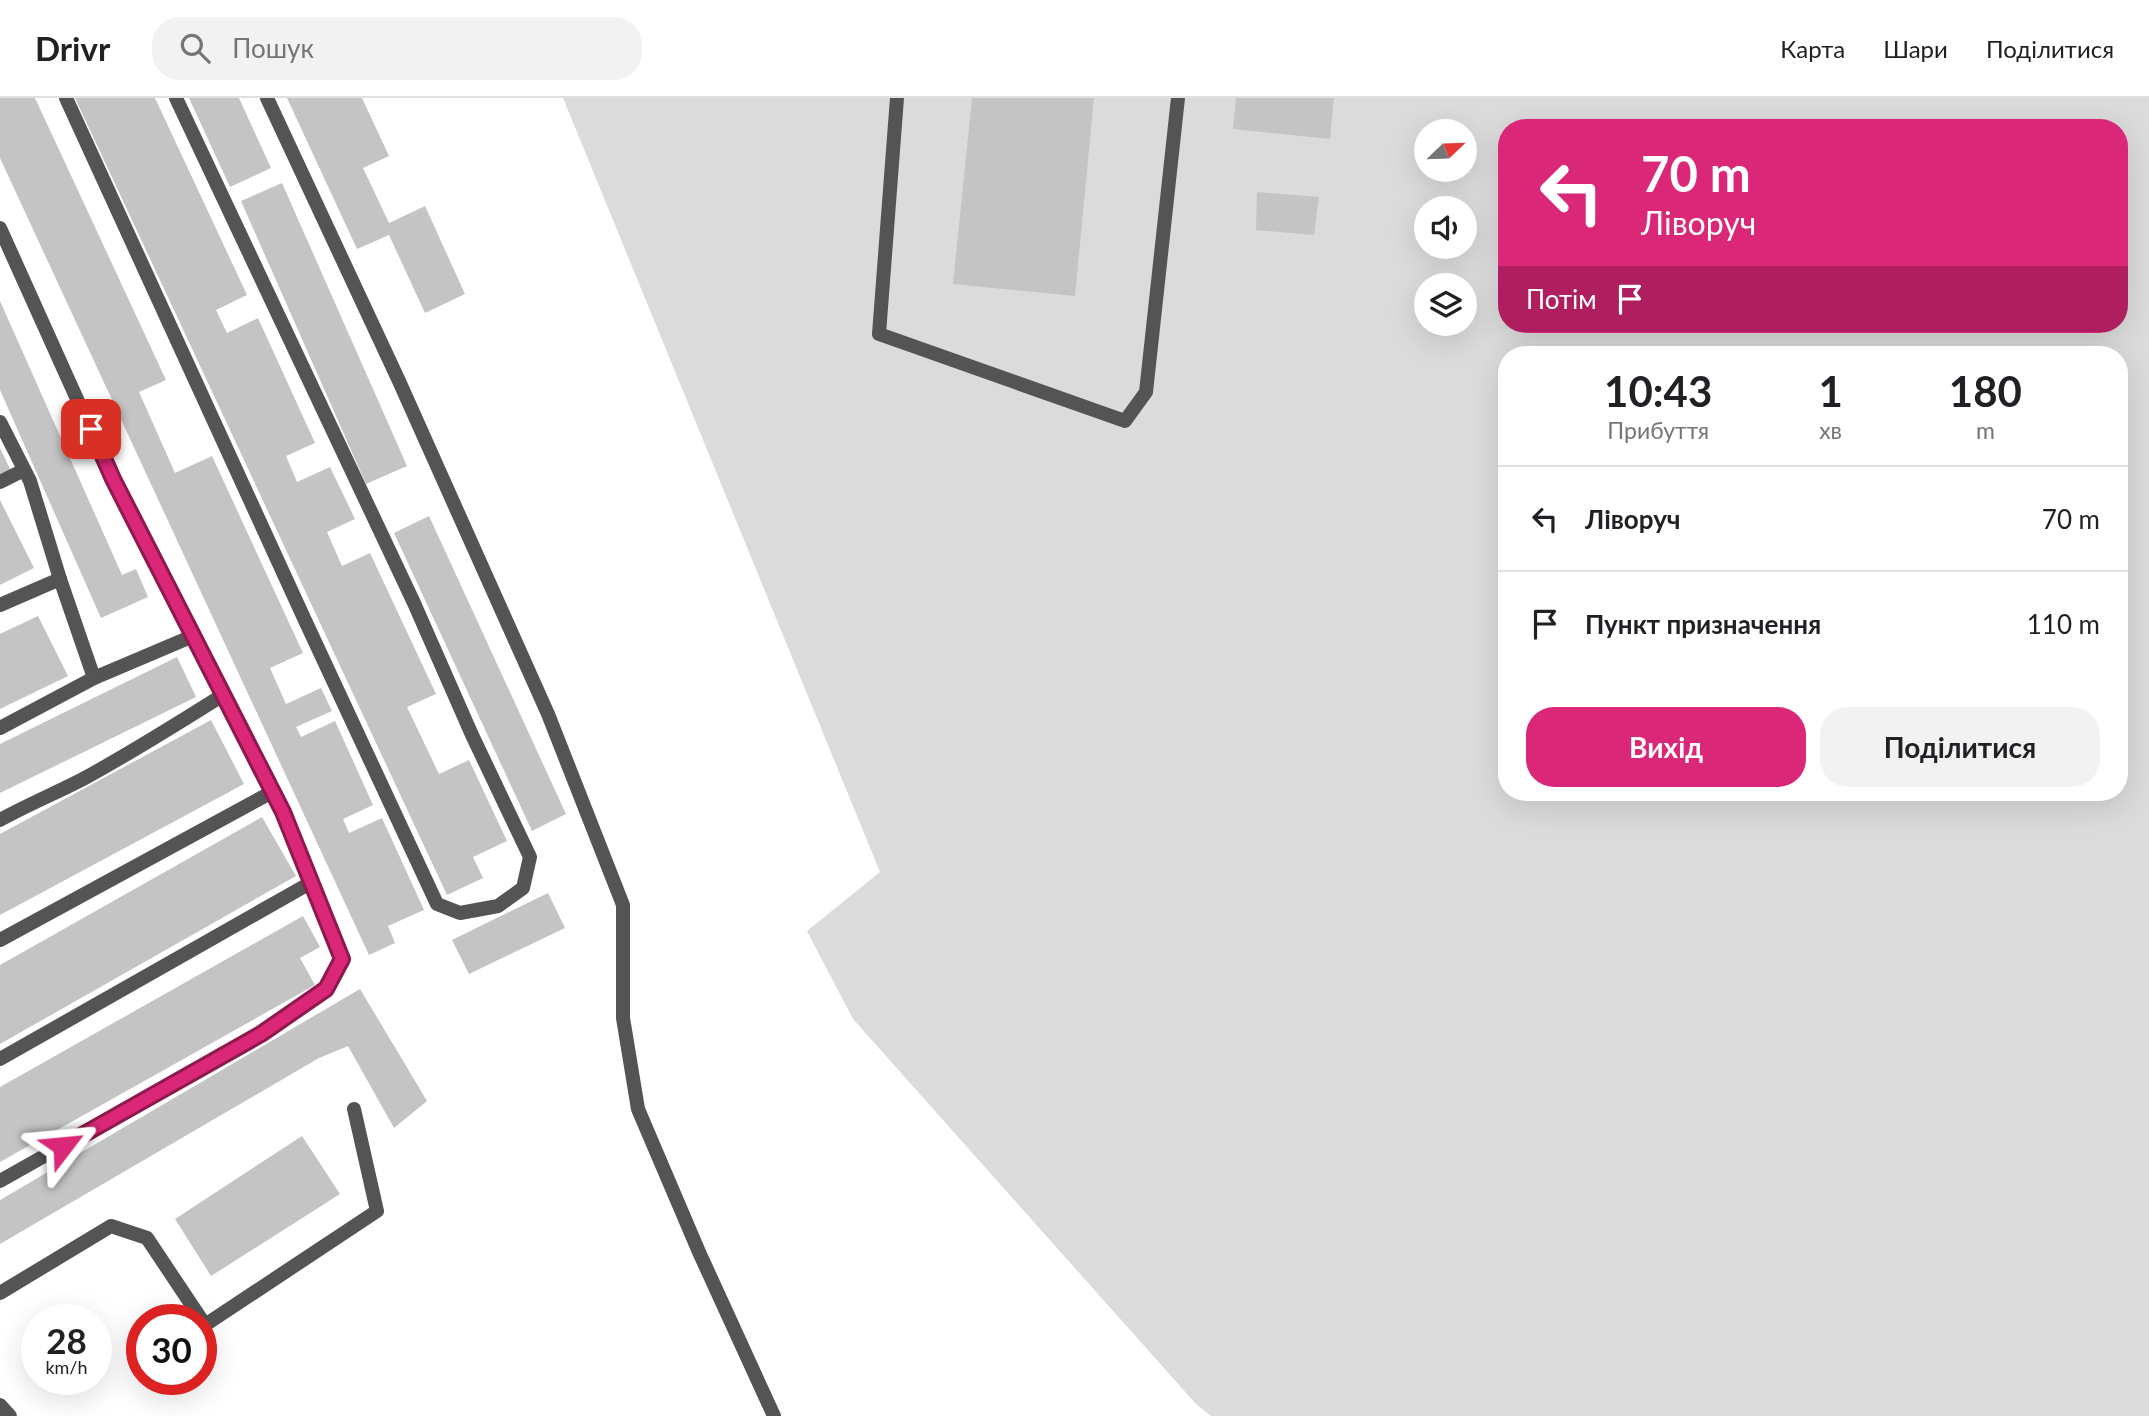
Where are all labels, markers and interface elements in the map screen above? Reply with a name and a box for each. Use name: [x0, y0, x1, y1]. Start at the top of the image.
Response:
search box: [152, 17, 642, 80]
text: Drivr: [35, 28, 110, 68]
icon: search: [176, 29, 214, 67]
text: Пошук: [232, 32, 314, 64]
text: Карта: [1780, 34, 1845, 63]
text: Шари: [1883, 34, 1948, 63]
text: Поділитися: [1986, 34, 2114, 63]
north arrow: [1414, 119, 1477, 182]
map controls: [1414, 119, 1477, 336]
text: 70 m: [1641, 144, 1751, 202]
icon: left: [1526, 147, 1617, 238]
button: sound: [1414, 196, 1477, 259]
text: Ліворуч: [1641, 203, 1756, 242]
button: layers: [1414, 273, 1477, 336]
icon: arrive: [1611, 280, 1649, 318]
text: Потім: [1526, 283, 1597, 315]
text: 10:43: [1604, 366, 1712, 416]
text: 1: [1818, 366, 1843, 416]
text: 180: [1949, 366, 2022, 416]
pin: [61, 399, 121, 459]
icon: arrive: [72, 410, 110, 448]
text: Прибуття: [1607, 416, 1709, 444]
text: хв: [1819, 416, 1842, 444]
text: m: [1976, 416, 1995, 444]
icon: left: [1526, 500, 1564, 538]
text: Ліворуч: [1585, 503, 1681, 535]
text: 70 m: [2042, 503, 2100, 535]
icon: arrive: [1526, 605, 1564, 643]
text: Пункт призначення: [1585, 608, 1821, 640]
text: 110 m: [2027, 608, 2100, 640]
button: Вихід: [1526, 707, 1806, 787]
button: Поділитися: [1820, 707, 2100, 787]
position arrow: [26, 1109, 100, 1183]
speed limit sign: 30: [126, 1304, 217, 1395]
text: 28: [46, 1319, 87, 1361]
text: km/h: [45, 1356, 88, 1378]

